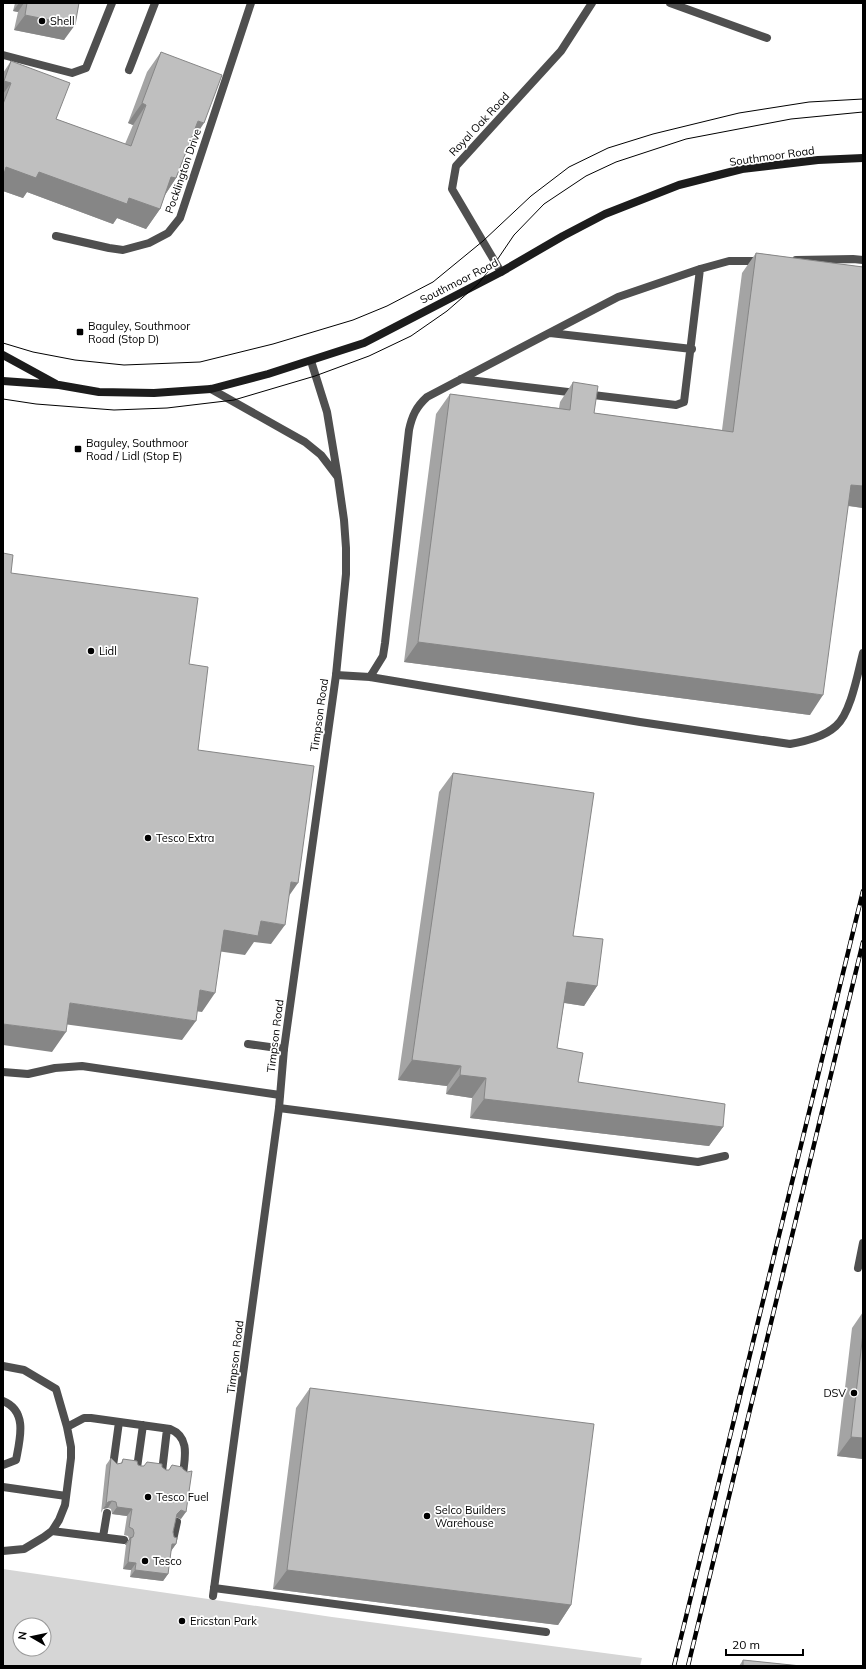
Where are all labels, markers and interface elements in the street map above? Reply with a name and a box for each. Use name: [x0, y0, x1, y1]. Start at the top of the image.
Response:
place label: Shell: [50, 14, 75, 28]
marker: Shell: [37, 16, 47, 26]
street label: Royal Oak Road: [446, 89, 512, 159]
street label: Pocklington Drive: [162, 127, 204, 215]
street label: Southmoor Road: [729, 143, 815, 169]
street label: Southmoor Road: [418, 255, 500, 307]
place label: Baguley, Southmoor Road (Stop D): [88, 319, 190, 346]
marker: Baguley, Southmoor Road (Stop D): [75, 327, 85, 337]
place label: Baguley, Southmoor Road / Lidl (Stop E): [86, 436, 188, 463]
marker: Baguley, Southmoor Road / Lidl (Stop E): [73, 444, 83, 454]
place label: Lidl: [99, 644, 117, 658]
marker: Lidl: [86, 646, 96, 656]
street label: Timpson Road: [307, 678, 331, 752]
place label: Tesco Extra: [156, 831, 214, 845]
marker: Tesco Extra: [143, 833, 153, 843]
street label: Timpson Road: [264, 999, 286, 1073]
street label: Timpson Road: [224, 1320, 246, 1394]
place label: DSV: [823, 1386, 846, 1400]
marker: DSV: [849, 1388, 859, 1398]
place label: Tesco Fuel: [156, 1490, 209, 1504]
marker: Tesco Fuel: [143, 1492, 153, 1502]
place label: Selco Builders Warehouse: [435, 1503, 506, 1530]
marker: Selco Builders Warehouse: [422, 1511, 432, 1521]
place label: Tesco: [153, 1554, 182, 1568]
marker: Tesco: [140, 1556, 150, 1566]
place label: Ericstan Park: [190, 1614, 257, 1628]
marker: Ericstan Park: [177, 1616, 187, 1626]
north arrow: [12, 1617, 52, 1657]
text: N: [15, 1630, 30, 1641]
scale bar: [726, 1631, 803, 1657]
text: 20 m: [732, 1637, 760, 1652]

